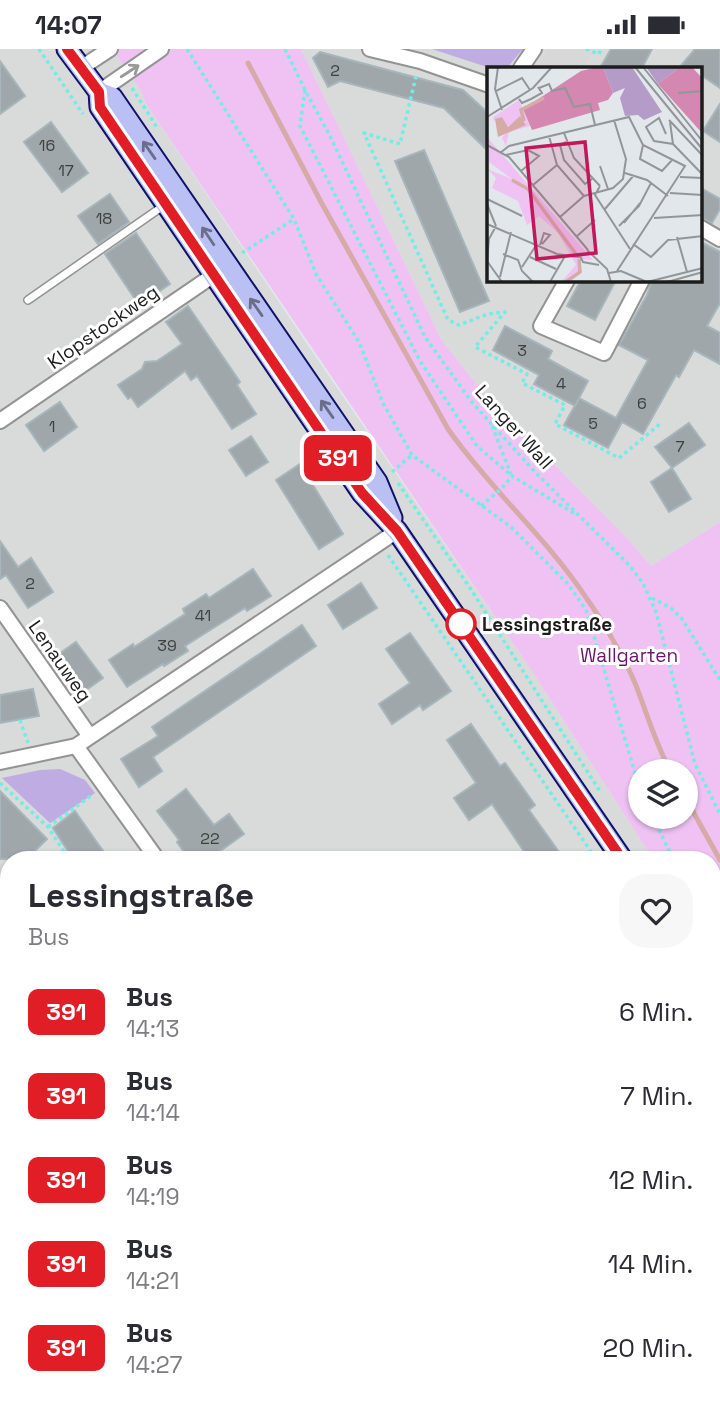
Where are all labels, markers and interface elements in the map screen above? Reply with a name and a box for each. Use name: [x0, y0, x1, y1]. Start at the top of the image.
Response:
text: 14:07: [35, 8, 102, 42]
house number: 2: [330, 60, 340, 81]
one-way arrow: [120, 63, 139, 78]
inset map: [487, 67, 702, 282]
house number: 16: [39, 135, 55, 156]
one-way arrow: [142, 141, 156, 160]
house number: 17: [58, 160, 74, 181]
house number: 18: [96, 208, 112, 229]
one-way arrow: [201, 227, 215, 246]
street label: Klopstockweg: [42, 279, 164, 375]
one-way arrow: [249, 297, 263, 317]
house number: 3: [517, 340, 527, 361]
house number: 4: [556, 373, 566, 394]
street label: Langer Wall: [470, 380, 558, 474]
house number: 6: [637, 393, 647, 414]
one-way arrow: [320, 400, 334, 419]
house number: 5: [588, 413, 598, 434]
house number: 1: [49, 416, 55, 437]
line badge: 391: [298, 435, 378, 481]
house number: 7: [675, 436, 685, 457]
text: 391: [318, 442, 358, 473]
house number: 2: [25, 573, 35, 594]
house number: 41: [195, 605, 211, 626]
marker: Lessingstraße: [446, 609, 476, 639]
place label: Lessingstraße: [482, 612, 612, 637]
street label: Lenauweg: [23, 615, 97, 707]
house number: 39: [157, 635, 177, 656]
park label: Wallgarten: [580, 643, 678, 668]
map controls: [628, 759, 698, 829]
button: layers: [628, 759, 698, 829]
house number: 22: [200, 828, 220, 849]
button: heart: [619, 874, 693, 948]
text: Lessingstraße: [28, 875, 254, 917]
text: Bus: [28, 922, 69, 952]
text: Bus: [126, 980, 173, 1014]
text: 6 Min.: [619, 995, 693, 1029]
text: 391: [46, 996, 87, 1027]
text: 14:13: [126, 1014, 179, 1044]
text: Bus: [126, 1064, 173, 1098]
text: 7 Min.: [620, 1079, 693, 1113]
text: 391: [46, 1080, 87, 1111]
text: 14:14: [126, 1098, 180, 1128]
text: Bus: [126, 1148, 173, 1182]
text: 12 Min.: [608, 1163, 693, 1197]
text: 391: [46, 1164, 87, 1195]
text: 14:19: [126, 1182, 180, 1212]
text: Bus: [126, 1232, 173, 1266]
text: 14 Min.: [608, 1247, 693, 1281]
text: 391: [46, 1248, 87, 1279]
text: 14:21: [126, 1266, 179, 1296]
text: Bus: [126, 1316, 173, 1350]
text: 20 Min.: [603, 1331, 693, 1365]
text: 391: [46, 1332, 87, 1363]
text: 14:27: [126, 1350, 182, 1380]

